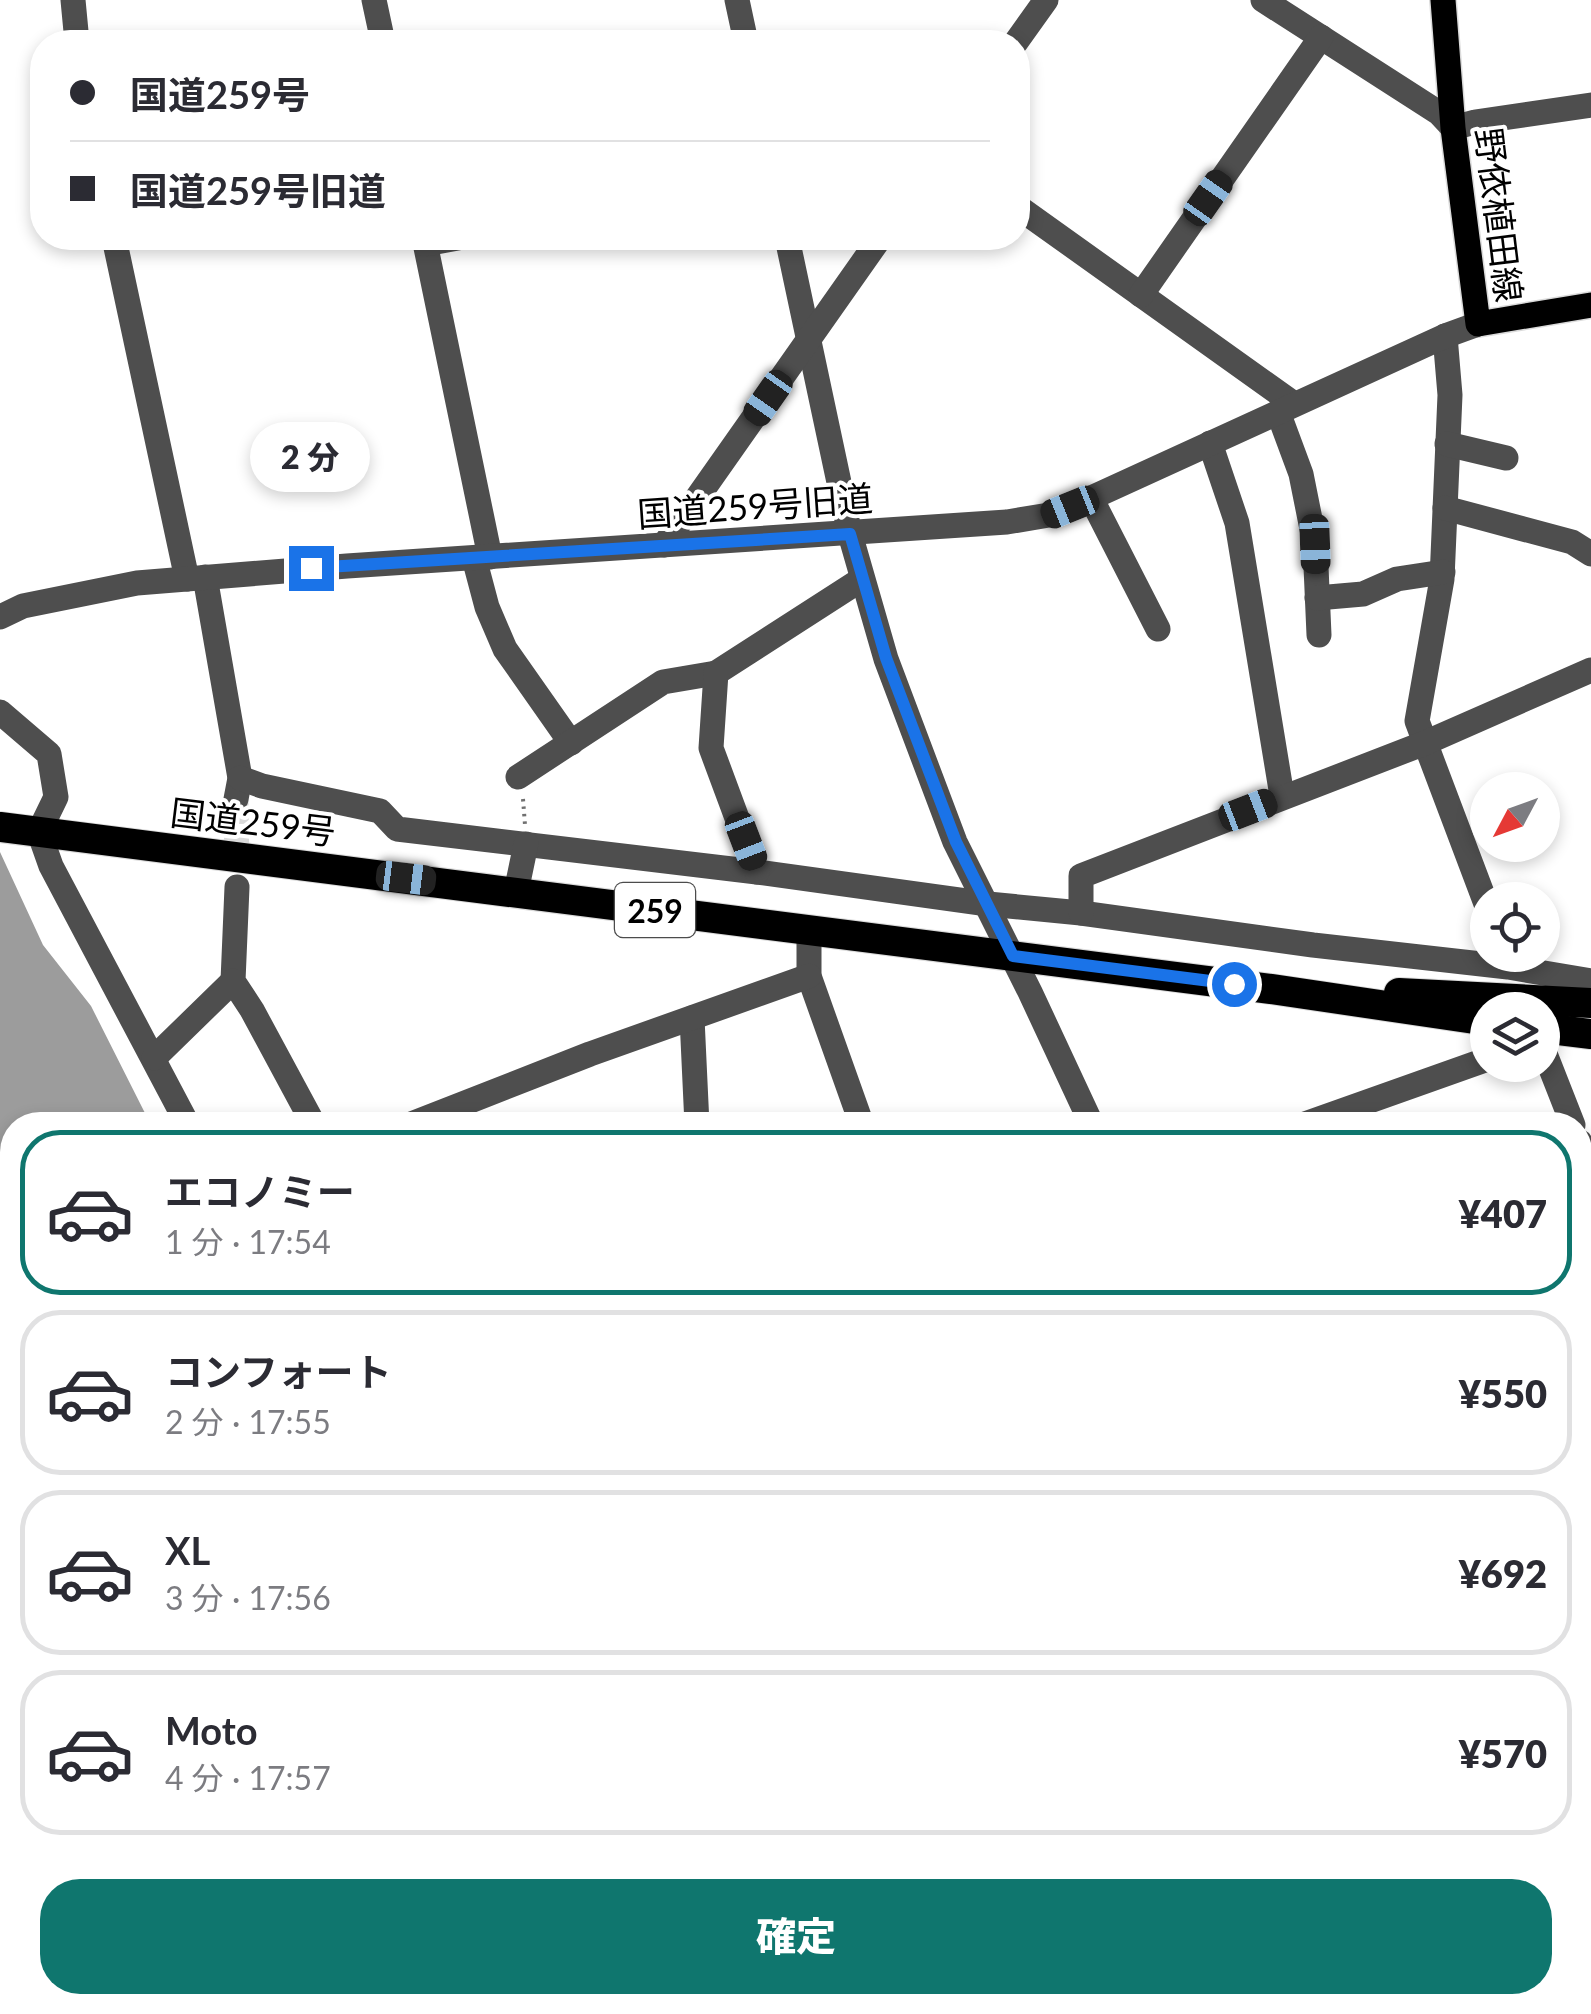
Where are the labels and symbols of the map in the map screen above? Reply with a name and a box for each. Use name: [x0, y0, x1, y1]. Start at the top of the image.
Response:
street label: 野依植田線: [1468, 126, 1532, 304]
car: [1179, 165, 1237, 231]
car: [739, 365, 797, 431]
callout: 2 分: [251, 423, 371, 493]
street label: 国道259号旧道: [636, 476, 874, 534]
car: [1037, 482, 1103, 532]
car: [1299, 513, 1331, 575]
route end: [289, 546, 334, 591]
north arrow: [1470, 772, 1560, 862]
car: [1215, 785, 1281, 835]
street label: 国道259号: [168, 790, 338, 852]
car: [721, 808, 771, 874]
car: [374, 859, 438, 897]
road number: 259: [615, 883, 695, 937]
route start: [1212, 962, 1257, 1007]

